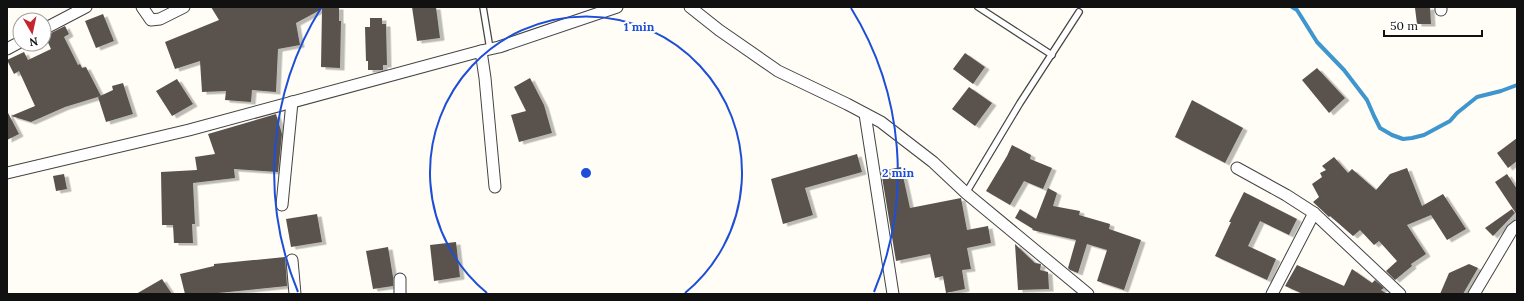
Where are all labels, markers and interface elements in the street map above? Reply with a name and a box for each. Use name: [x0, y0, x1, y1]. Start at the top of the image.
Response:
north arrow: [12, 12, 52, 52]
scale bar: [1384, 12, 1482, 38]
text: 50 m: [1390, 18, 1418, 33]
text: 1 min: [624, 19, 655, 34]
text: N: [28, 34, 39, 50]
text: 2 min: [882, 165, 914, 180]
centre of rings: [579, 166, 593, 180]

